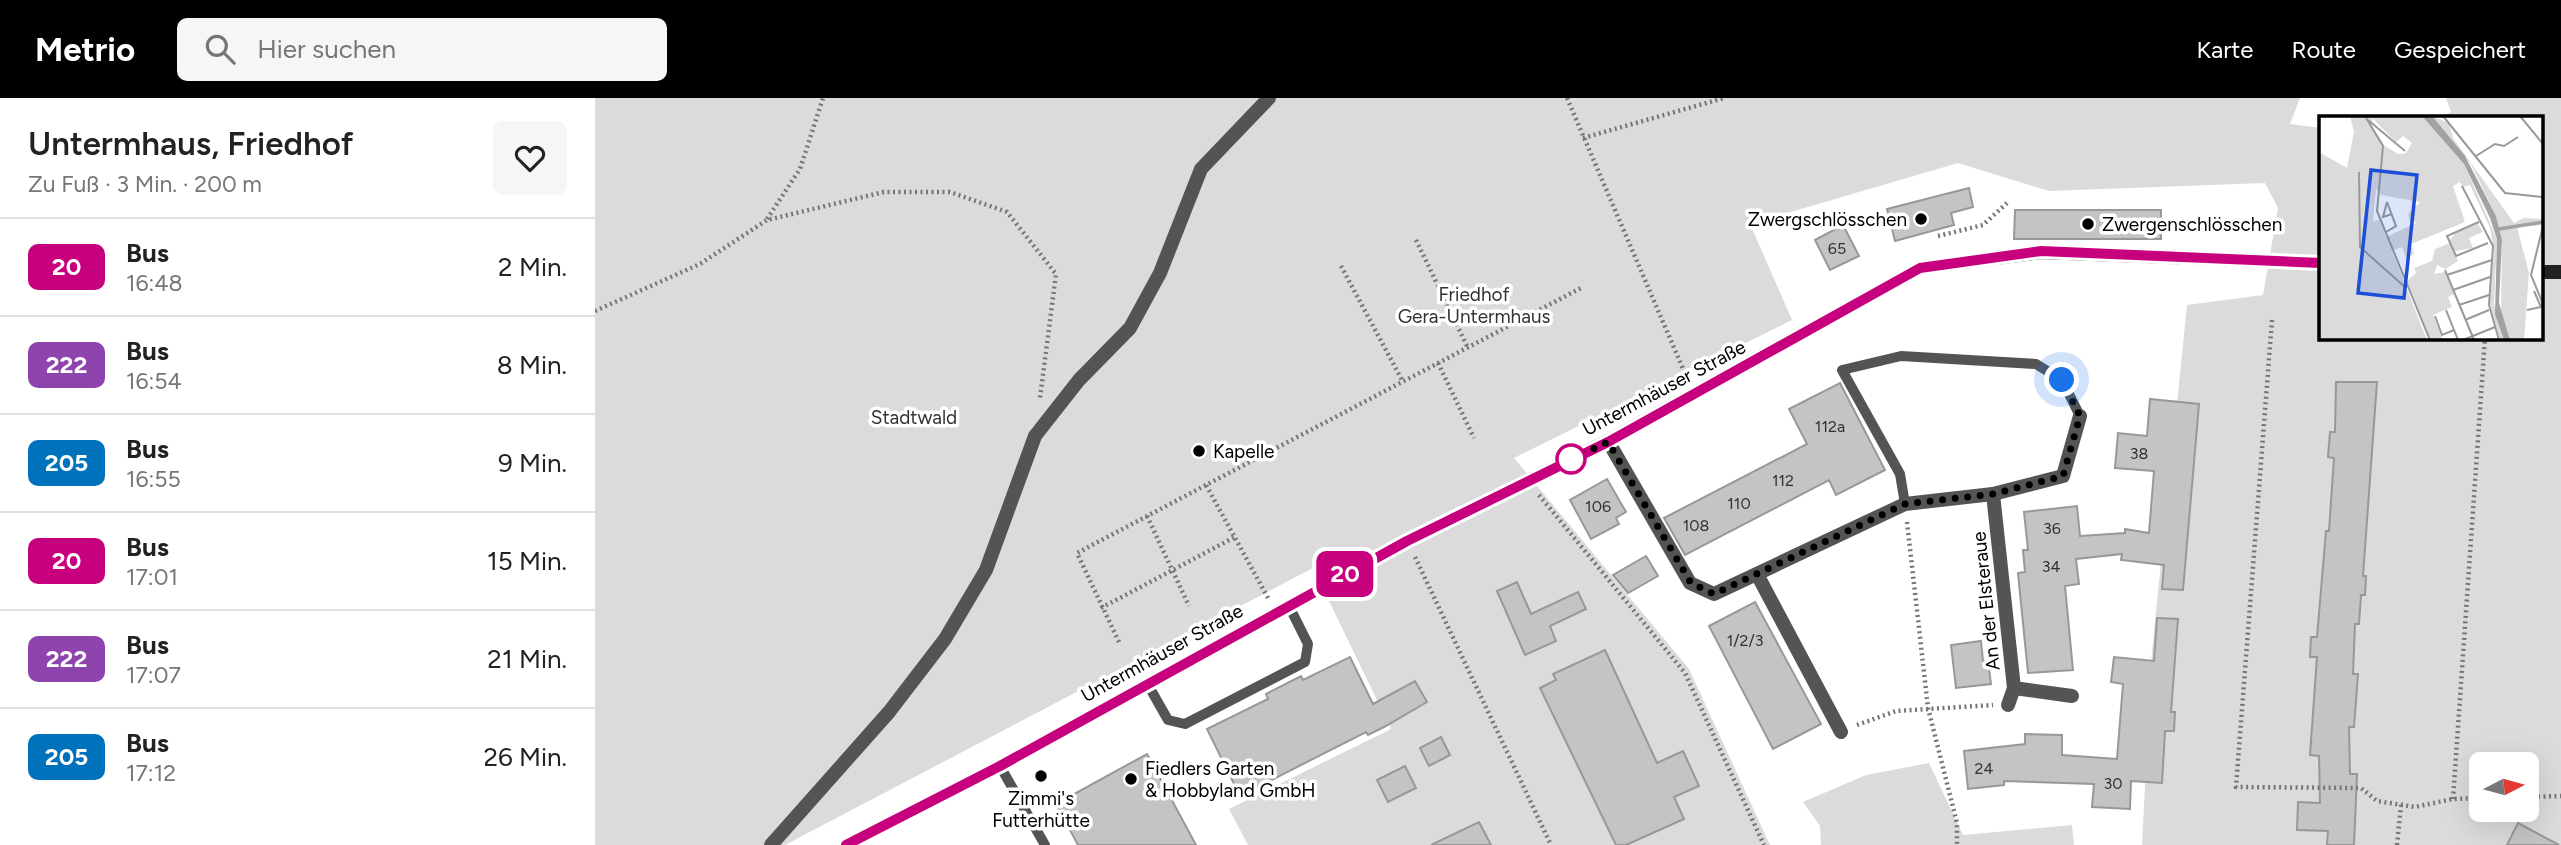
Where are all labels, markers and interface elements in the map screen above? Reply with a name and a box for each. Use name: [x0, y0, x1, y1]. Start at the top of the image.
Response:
search box: [177, 18, 667, 81]
text: Metrio: [35, 30, 135, 69]
icon: search: [201, 30, 239, 68]
text: Hier suchen: [257, 33, 396, 65]
text: Karte: [2197, 35, 2253, 64]
text: Route: [2291, 35, 2356, 64]
text: Gespeichert: [2394, 35, 2526, 64]
inset map: [2319, 116, 2543, 340]
button: heart: [493, 121, 567, 195]
text: Untermhaus, Friedhof: [28, 124, 354, 163]
text: Zu Fuß · 3 Min. · 200 m: [28, 170, 262, 198]
place label: Zwergschlösschen: [1748, 208, 1907, 231]
marker: Zwergschlösschen: [1913, 211, 1929, 227]
place label: Zwergenschlösschen: [2102, 213, 2282, 236]
marker: Zwergenschlösschen: [2080, 216, 2096, 232]
text: Bus: [126, 237, 169, 269]
house number: 65: [1828, 239, 1846, 258]
text: 2 Min.: [498, 251, 567, 283]
text: 20: [52, 252, 81, 281]
text: 16:48: [126, 269, 183, 297]
park label: Friedhof Gera-Untermhaus: [1398, 283, 1551, 328]
text: Bus: [126, 335, 169, 367]
street label: Untermhäuser Straße: [1579, 335, 1749, 441]
text: 8 Min.: [497, 349, 567, 381]
text: 222: [46, 350, 87, 379]
your location: [2044, 362, 2079, 397]
text: 16:54: [126, 367, 182, 395]
park label: Stadtwald: [871, 406, 957, 429]
house number: 112a: [1815, 417, 1845, 436]
text: Bus: [126, 433, 169, 465]
place label: Kapelle: [1213, 440, 1274, 463]
marker: Kapelle: [1191, 443, 1207, 459]
unlabelled marker: [1556, 444, 1586, 474]
house number: 38: [2130, 444, 2148, 463]
text: 9 Min.: [498, 447, 567, 479]
text: 205: [45, 448, 88, 477]
text: 16:55: [126, 465, 181, 493]
house number: 112: [1772, 471, 1794, 490]
house number: 110: [1727, 494, 1751, 513]
house number: 106: [1585, 497, 1611, 516]
house number: 108: [1683, 516, 1709, 535]
house number: 36: [2043, 519, 2061, 538]
street label: An der Elsteraue: [1967, 530, 2005, 672]
text: Bus: [126, 531, 169, 563]
text: 15 Min.: [487, 545, 567, 577]
text: 20: [52, 546, 81, 575]
line badge: 20: [1313, 551, 1377, 597]
house number: 34: [2042, 557, 2060, 576]
text: 20: [1330, 559, 1360, 588]
text: 17:01: [126, 563, 178, 591]
street label: Untermhäuser Straße: [1077, 599, 1247, 707]
text: Bus: [126, 629, 169, 661]
house number: 1/2/3: [1727, 631, 1763, 650]
text: 21 Min.: [487, 643, 567, 675]
text: 222: [46, 644, 87, 673]
text: 17:07: [126, 661, 181, 689]
text: Bus: [126, 727, 169, 759]
text: 26 Min.: [483, 741, 567, 773]
text: 205: [45, 742, 88, 771]
north arrow: [2469, 752, 2539, 822]
map controls: [2469, 752, 2539, 822]
place label: Fiedlers Garten & Hobbyland GmbH: [1145, 757, 1316, 802]
text: 17:12: [126, 759, 176, 787]
house number: 24: [1975, 759, 1993, 778]
marker: Zimmi's Futterhütte: [1033, 768, 1049, 784]
marker: Fiedlers Garten & Hobbyland GmbH: [1123, 771, 1139, 787]
house number: 30: [2104, 774, 2122, 793]
place label: Zimmi's Futterhütte: [992, 787, 1090, 832]

